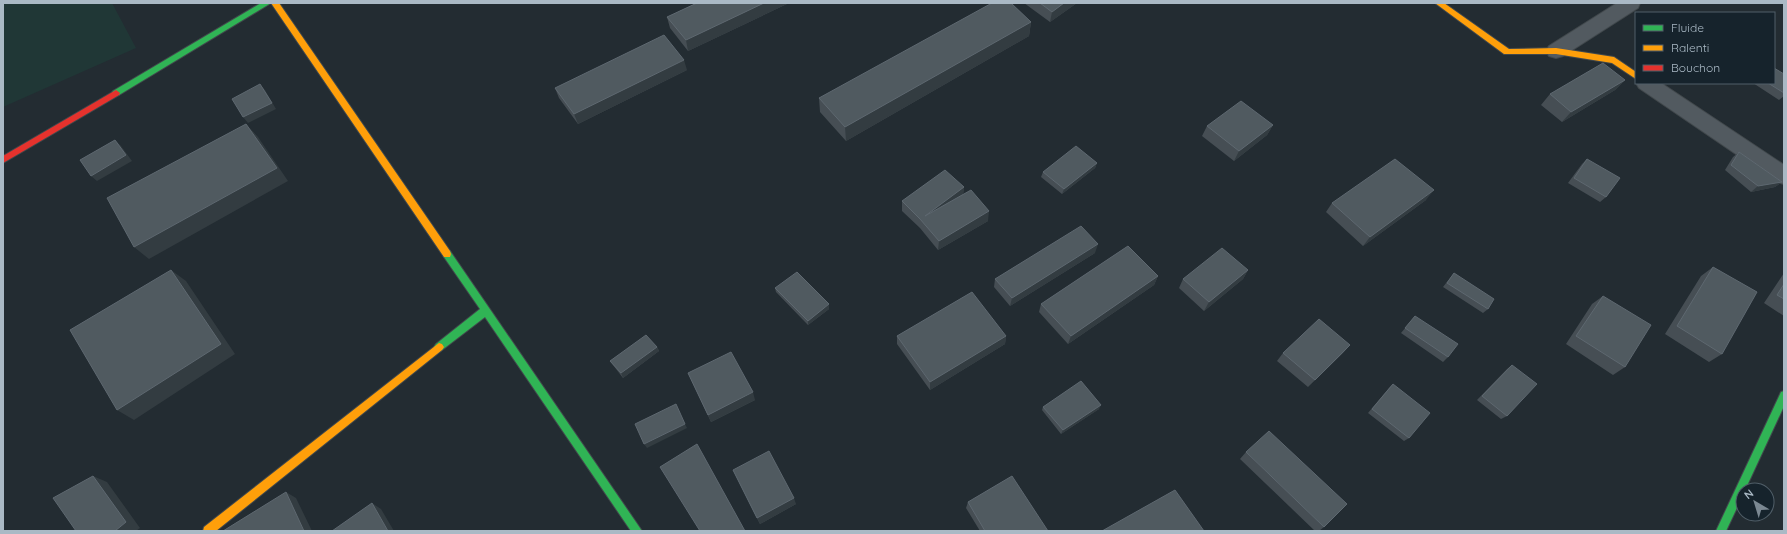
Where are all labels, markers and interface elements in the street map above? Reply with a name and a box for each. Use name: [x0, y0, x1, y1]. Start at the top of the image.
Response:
legend: [1635, 12, 1775, 84]
text: Fluide: [1671, 20, 1704, 35]
text: Ralenti: [1671, 40, 1709, 55]
text: Bouchon: [1671, 60, 1720, 75]
north arrow: [1735, 482, 1775, 522]
text: N: [1741, 486, 1756, 502]

